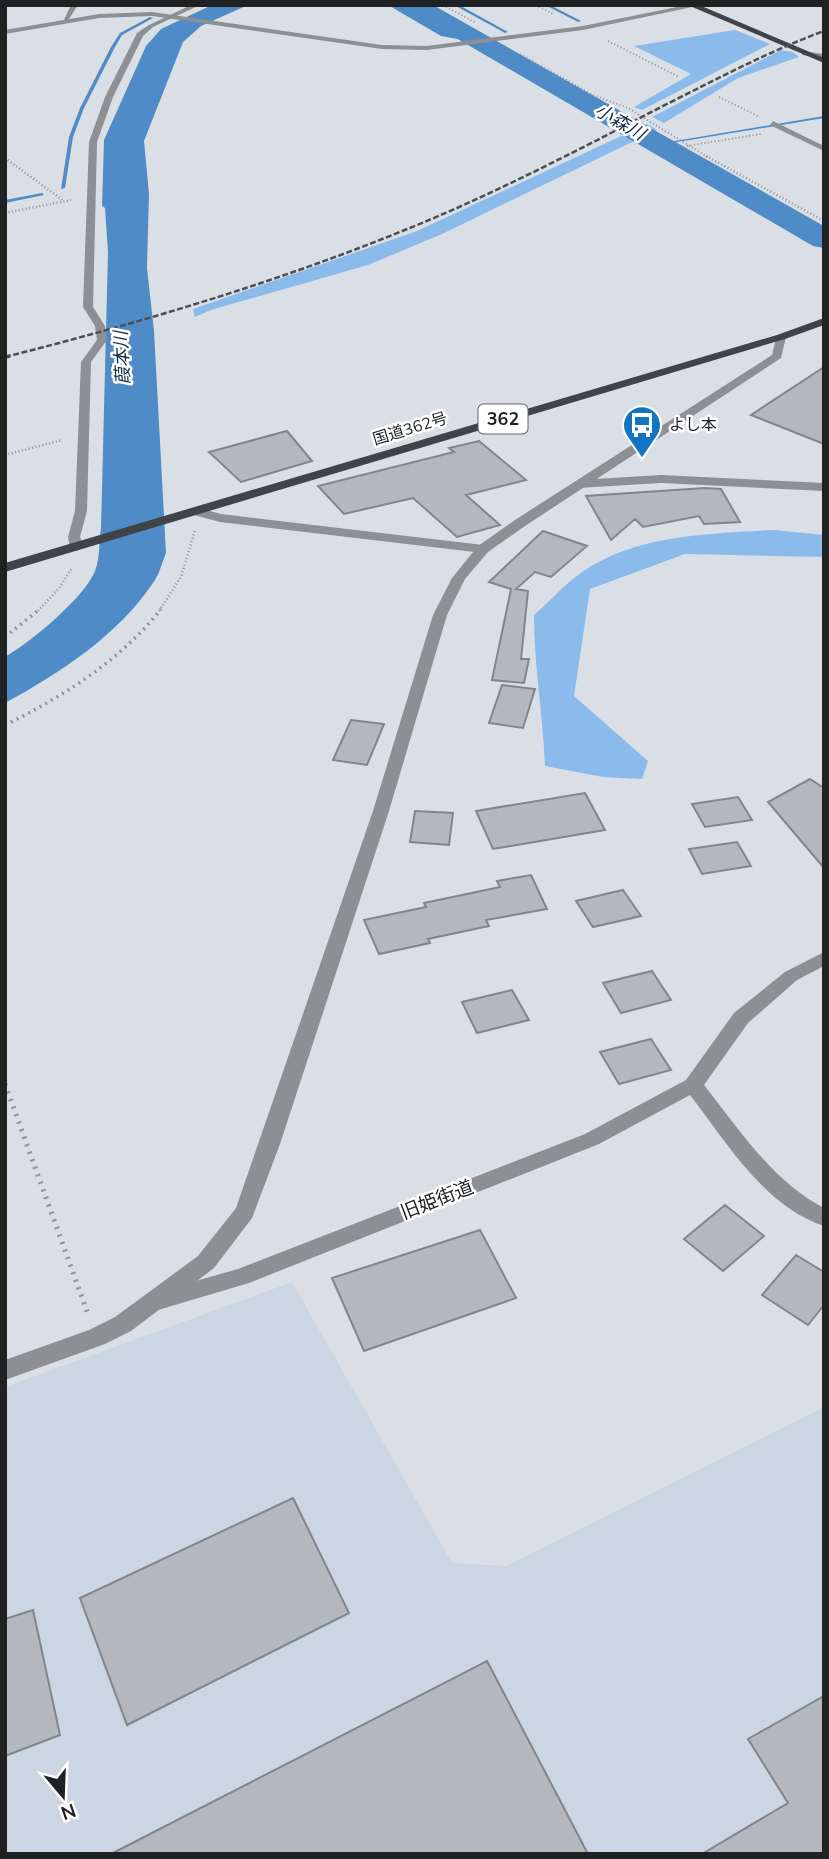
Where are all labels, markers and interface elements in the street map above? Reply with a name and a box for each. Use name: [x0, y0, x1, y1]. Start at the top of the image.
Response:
water label: 小森川: [591, 98, 651, 147]
water label: 葭本川: [108, 328, 135, 386]
road number: 362: [478, 404, 528, 433]
bus stop icon: よし本: [621, 404, 663, 459]
street label: 国道362号: [370, 407, 450, 451]
place label: よし本: [669, 414, 717, 436]
street label: 旧姫街道: [397, 1174, 477, 1226]
north arrow: [28, 1761, 98, 1831]
text: N: [57, 1797, 79, 1826]

